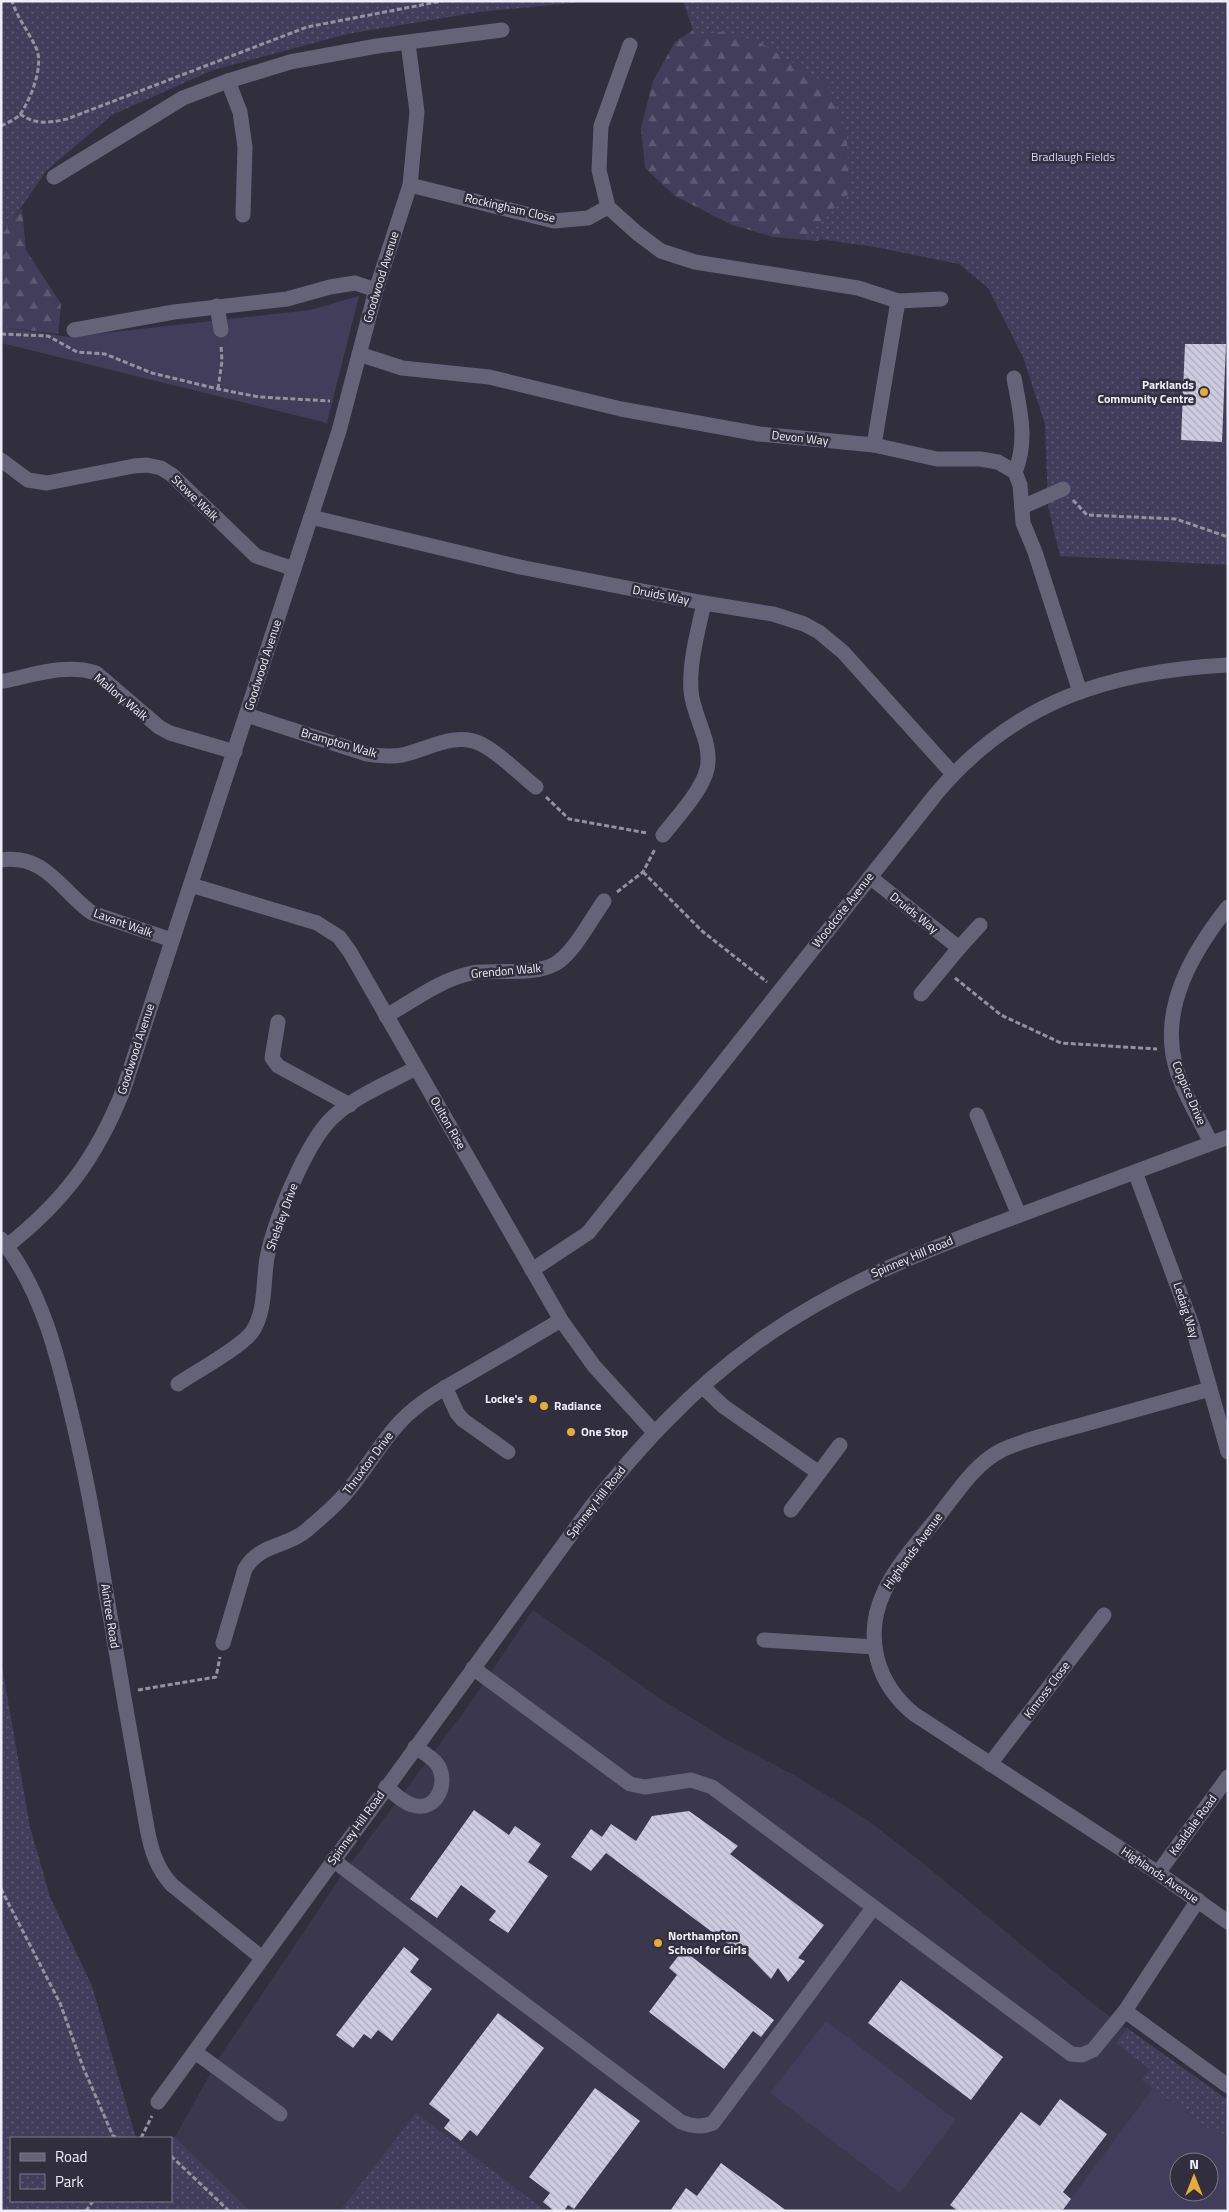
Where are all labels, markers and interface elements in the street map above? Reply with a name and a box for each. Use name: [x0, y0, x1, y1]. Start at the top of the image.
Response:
park label: Bradlaugh Fields: [1031, 147, 1115, 166]
street label: Rockingham Close: [463, 188, 557, 227]
street label: Goodwood Avenue: [358, 229, 403, 325]
place label: Parklands Community Centre: [1098, 375, 1194, 408]
marker: Parklands Community Centre: [1198, 386, 1210, 398]
street label: Devon Way: [771, 425, 830, 450]
street label: Stowe Walk: [167, 470, 224, 525]
street label: Druids Way: [631, 580, 691, 609]
street label: Goodwood Avenue: [239, 617, 286, 713]
street label: Mallory Walk: [90, 668, 153, 725]
street label: Brampton Walk: [299, 723, 380, 763]
street label: Woodcote Avenue: [807, 868, 878, 952]
street label: Druids Way: [886, 887, 943, 938]
street label: Lavant Walk: [91, 903, 156, 942]
street label: Grendon Walk: [470, 958, 542, 983]
street label: Goodwood Avenue: [112, 1001, 159, 1097]
street label: Coppice Drive: [1167, 1058, 1212, 1128]
street label: Oulton Rise: [426, 1093, 471, 1153]
street label: Shelsley Drive: [261, 1180, 303, 1253]
street label: Spinney Hill Road: [868, 1231, 956, 1282]
street label: Ledaig Way: [1169, 1279, 1204, 1340]
place label: Locke's: [485, 1389, 523, 1408]
marker: Locke's: [527, 1393, 539, 1405]
place label: Radiance: [554, 1396, 601, 1415]
marker: Radiance: [538, 1400, 550, 1412]
place label: One Stop: [581, 1422, 628, 1441]
marker: One Stop: [565, 1426, 577, 1438]
street label: Thruxton Drive: [338, 1427, 398, 1498]
street label: Spinney Hill Road: [561, 1461, 630, 1542]
street label: Highlands Avenue: [878, 1508, 947, 1593]
street label: Aintree Road: [96, 1582, 125, 1650]
street label: Kinross Close: [1019, 1657, 1074, 1722]
street label: Spinney Hill Road: [322, 1787, 389, 1869]
street label: Kealdale Road: [1164, 1790, 1221, 1859]
street label: Highlands Avenue: [1117, 1841, 1203, 1908]
place label: Northampton School for Girls: [668, 1926, 747, 1959]
marker: Northampton School for Girls: [652, 1937, 664, 1949]
legend: [10, 2137, 172, 2202]
text: Road: [55, 2145, 87, 2168]
north arrow: [1169, 2152, 1219, 2202]
text: N: [1189, 2153, 1199, 2174]
text: Park: [55, 2170, 84, 2193]

